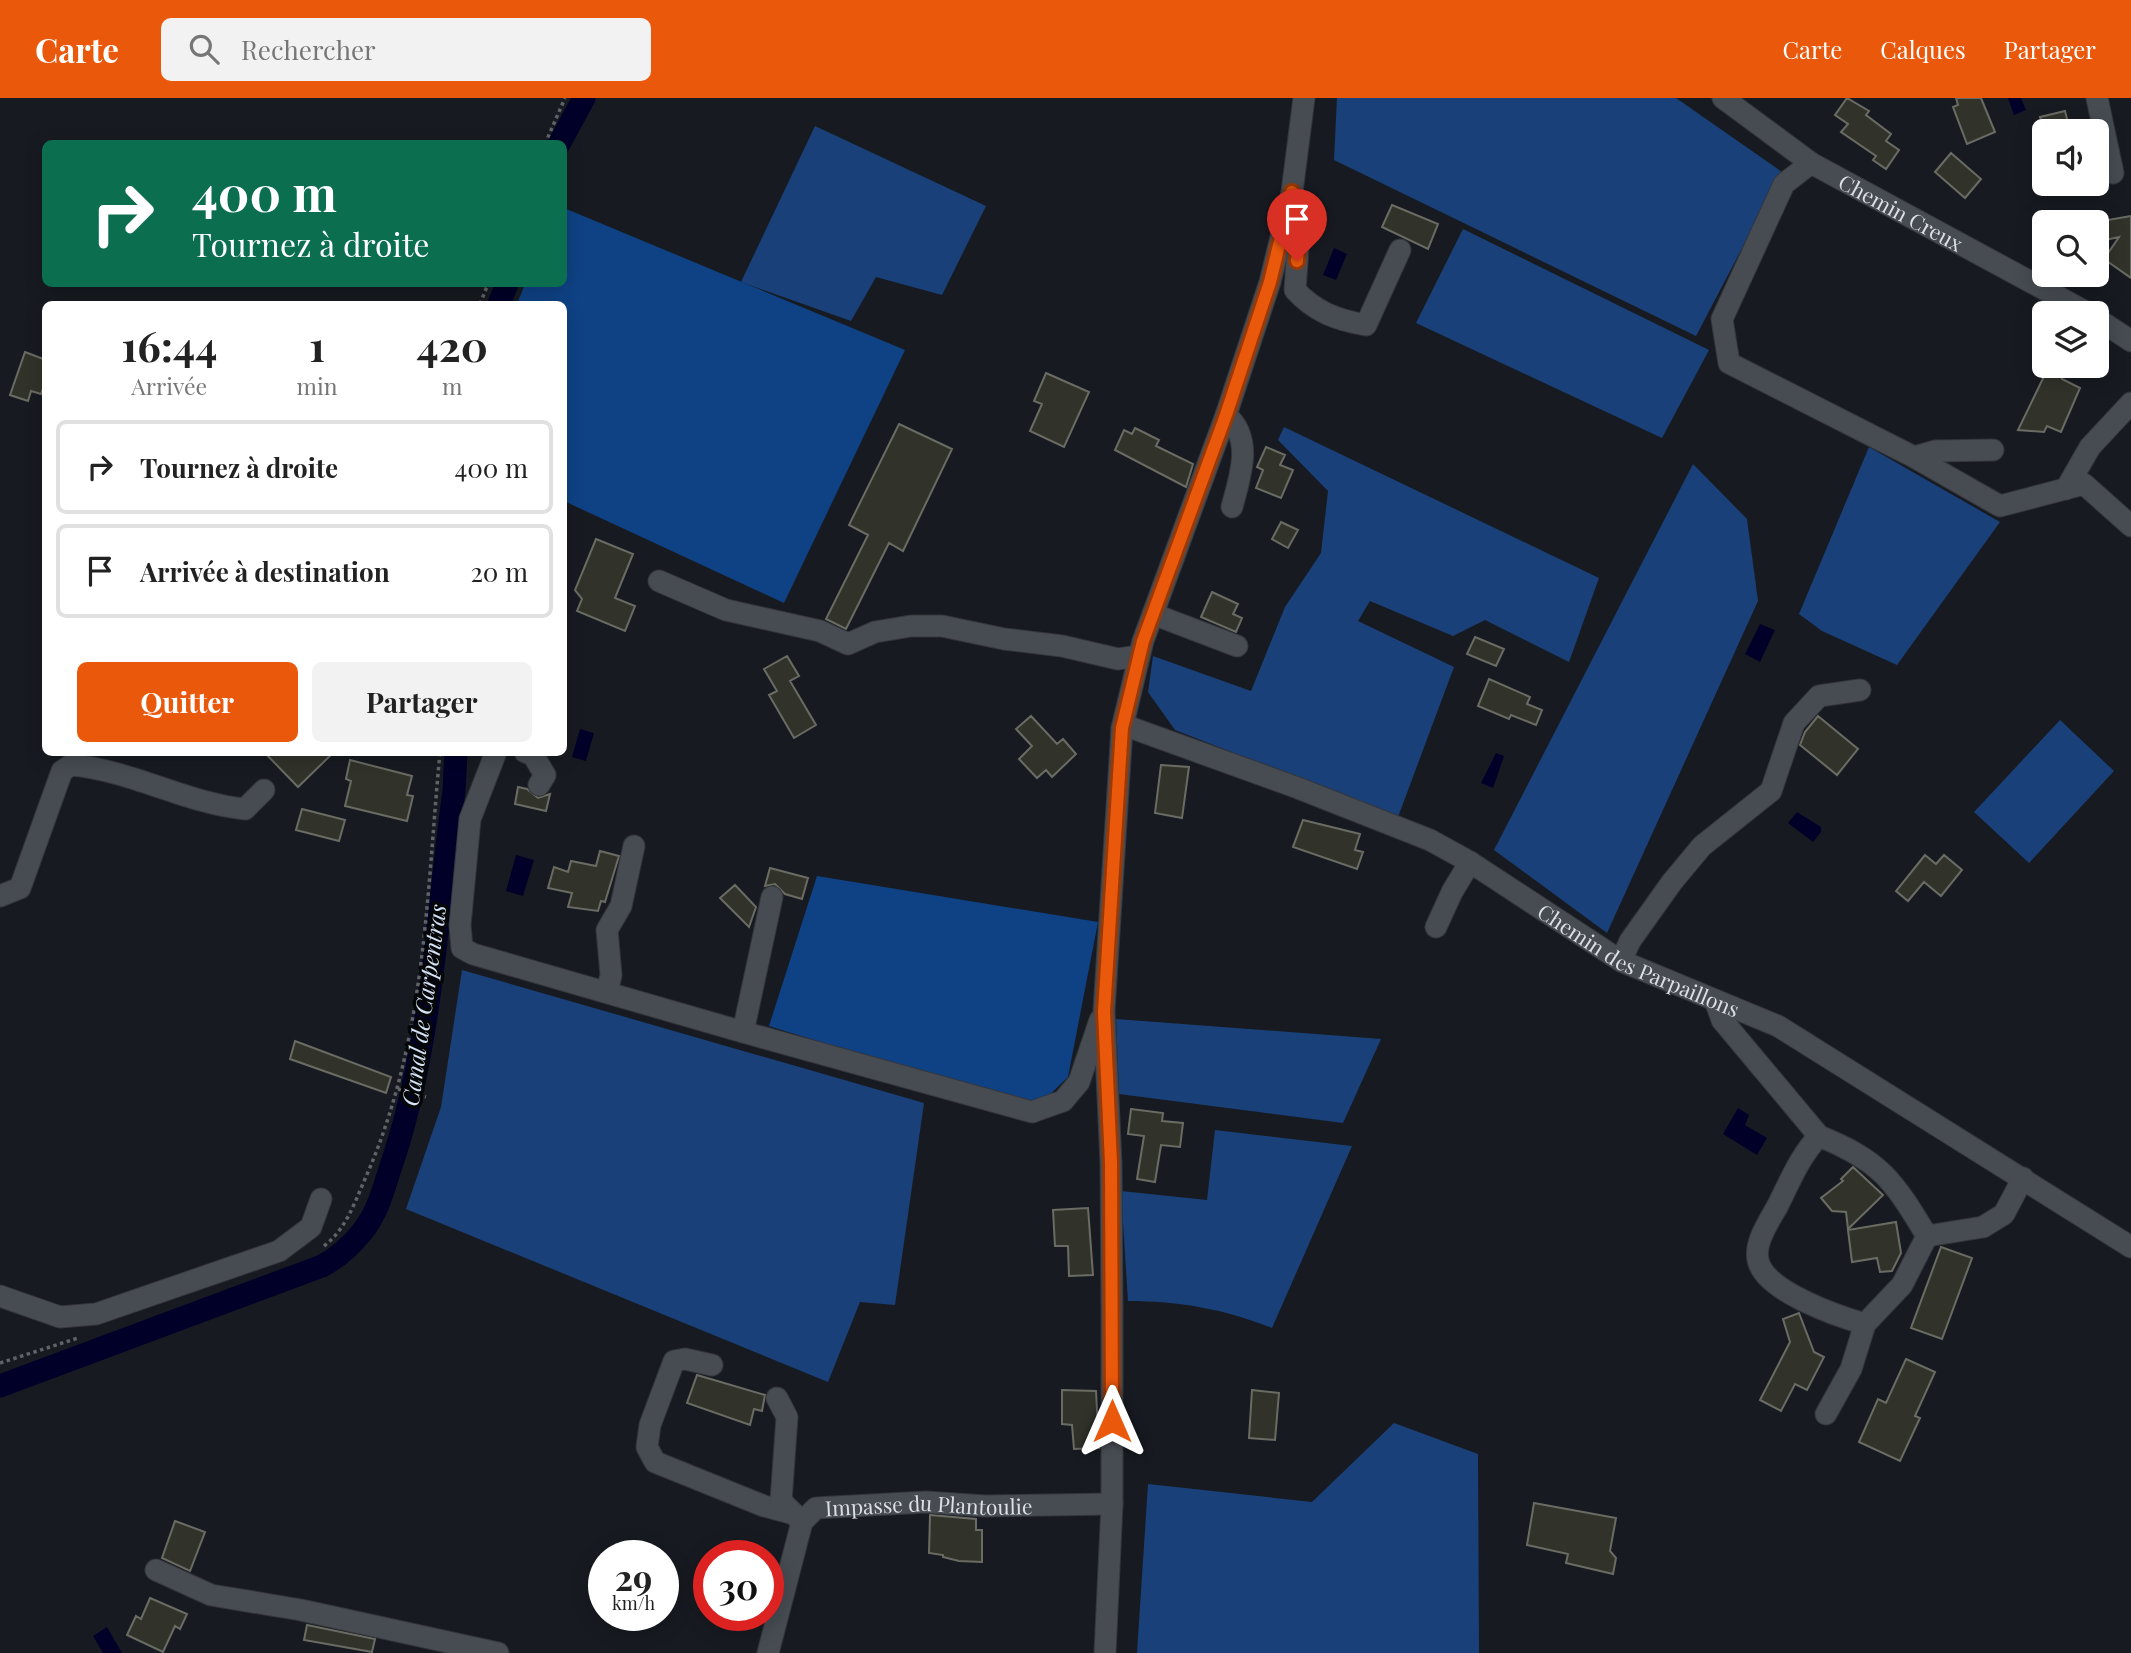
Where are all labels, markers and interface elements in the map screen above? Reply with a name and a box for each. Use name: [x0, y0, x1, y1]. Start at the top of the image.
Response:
search box: [161, 18, 651, 81]
text: Carte: [35, 27, 119, 71]
icon: search: [185, 30, 223, 68]
text: Rechercher: [241, 32, 376, 67]
text: Carte: [1783, 33, 1842, 65]
text: Calques: [1880, 33, 1966, 65]
text: Partager: [2004, 33, 2096, 65]
map controls: [2032, 119, 2109, 378]
button: sound: [2032, 119, 2109, 196]
text: 400 m: [192, 159, 337, 224]
street label: Chemin Creux: [1834, 167, 1968, 257]
icon: right: [77, 168, 168, 259]
pin: [1267, 189, 1327, 261]
icon: arrive: [1278, 200, 1316, 238]
button: search: [2032, 210, 2109, 287]
text: Tournez à droite: [192, 222, 430, 265]
button: layers: [2032, 301, 2109, 378]
text: 16:44: [121, 317, 217, 373]
text: 1: [309, 317, 325, 373]
text: 420: [417, 317, 488, 373]
text: Arrivée: [131, 370, 207, 401]
text: min: [297, 370, 337, 401]
text: m: [442, 370, 462, 401]
icon: right: [81, 448, 119, 486]
text: Tournez à droite: [140, 450, 338, 485]
text: 400 m: [454, 450, 528, 485]
icon: arrive: [81, 552, 119, 590]
text: Arrivée à destination: [140, 554, 390, 589]
text: 20 m: [470, 554, 528, 589]
button: Quitter: [77, 662, 298, 742]
button: Partager: [312, 662, 532, 742]
street label: Chemin des Parpaillons: [1533, 896, 1744, 1023]
water label: Canal de Carpentras: [394, 902, 453, 1108]
position arrow: [1075, 1384, 1149, 1458]
street label: Impasse du Plantoulie: [824, 1488, 1033, 1521]
speed limit sign: 30: [693, 1540, 784, 1631]
text: 29: [615, 1553, 652, 1600]
text: km/h: [612, 1591, 655, 1615]

